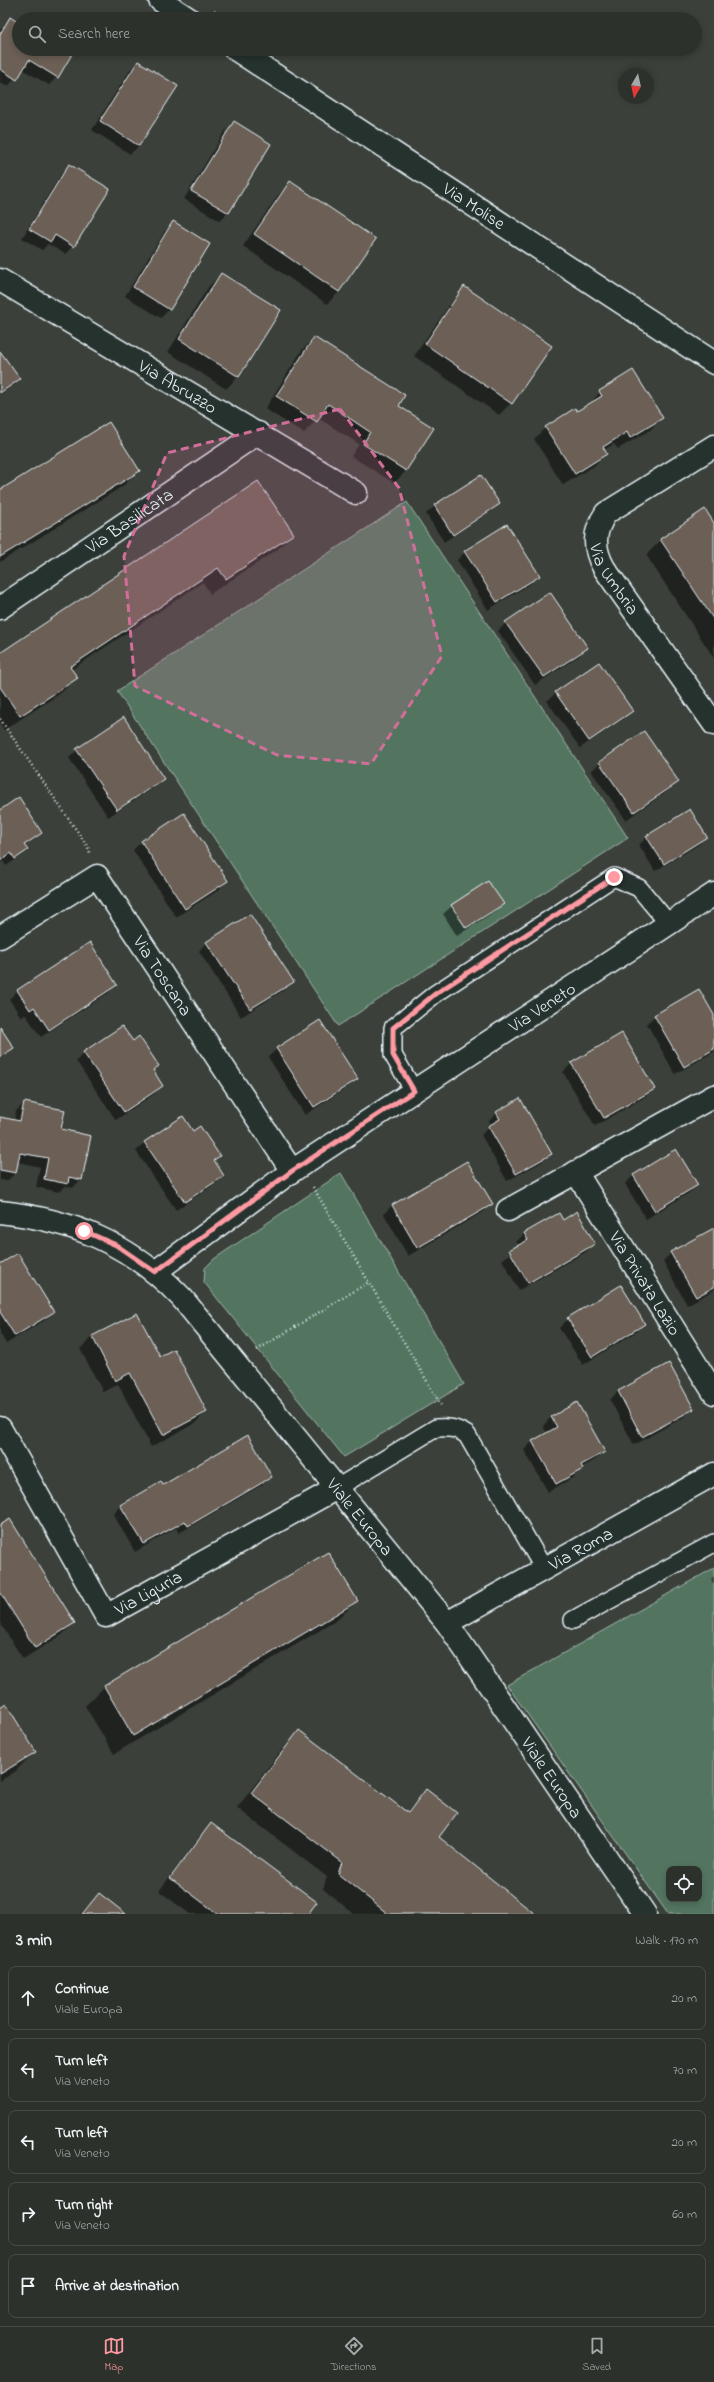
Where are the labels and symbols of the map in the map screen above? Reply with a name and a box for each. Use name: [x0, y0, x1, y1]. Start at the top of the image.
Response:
north arrow: [618, 68, 654, 104]
street label: Via Molise: [436, 177, 510, 238]
street label: Via Abruzzo: [131, 354, 221, 422]
street label: Via Basilicata: [80, 483, 179, 562]
street label: Via Umbria: [581, 541, 644, 621]
route end: [605, 868, 623, 886]
street label: Via Toscana: [125, 931, 197, 1022]
street label: Via Veneto: [503, 977, 582, 1041]
route start: [75, 1222, 93, 1240]
street label: Via Privata Lazio: [601, 1226, 686, 1341]
street label: Viale Europa: [318, 1473, 398, 1562]
street label: Via Roma: [544, 1522, 618, 1579]
street label: Via Liguria: [110, 1565, 188, 1624]
street label: Viale Europa: [513, 1732, 587, 1825]

